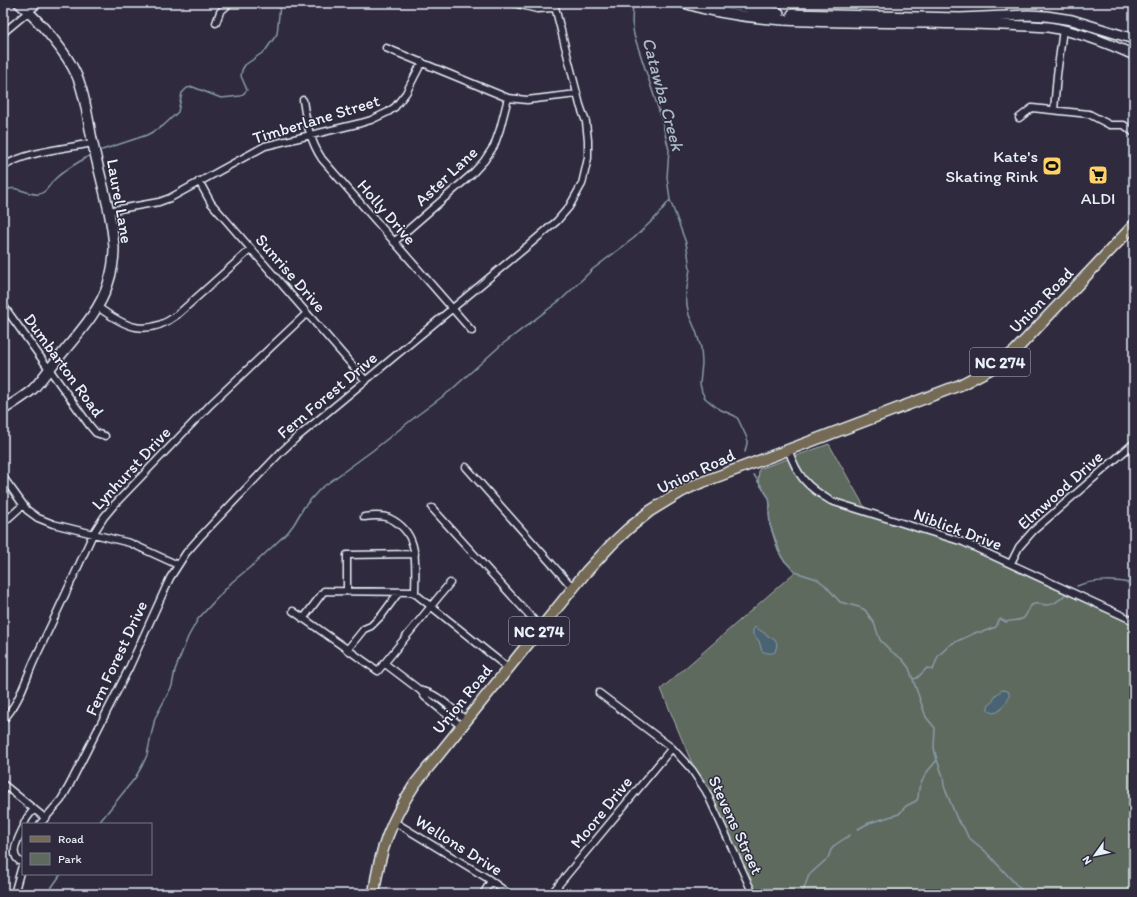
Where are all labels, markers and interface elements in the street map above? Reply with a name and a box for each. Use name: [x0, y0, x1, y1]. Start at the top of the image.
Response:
water label: Catawba Creek: [637, 35, 689, 155]
street label: Timberlane Street: [250, 90, 383, 148]
street label: Aster Lane: [411, 142, 481, 210]
place label: Kate's Skating Rink: [945, 146, 1038, 186]
sports icon: Kate's Skating Rink: [1041, 155, 1063, 177]
street label: Laurel Lane: [103, 157, 137, 245]
supermarket icon: ALDI: [1087, 164, 1109, 186]
street label: Holly Drive: [353, 175, 421, 249]
place label: ALDI: [1081, 188, 1115, 208]
street label: Sunrise Drive: [252, 230, 330, 316]
street label: Union Road: [1005, 262, 1078, 337]
street label: Dumbarton Road: [20, 309, 109, 421]
street label: Fern Forest Drive: [273, 347, 381, 443]
road number: NC 274: [970, 348, 1030, 376]
street label: Lynhurst Drive: [87, 422, 175, 514]
street label: Union Road: [654, 444, 739, 498]
street label: Elmwood Drive: [1013, 446, 1107, 534]
street label: Niblick Drive: [911, 504, 1005, 554]
street label: Fern Forest Drive: [81, 597, 151, 719]
road number: NC 274: [509, 617, 569, 645]
street label: Union Road: [428, 660, 497, 738]
street label: Moore Drive: [566, 772, 636, 852]
street label: Stevens Street: [704, 773, 768, 877]
street label: Wellons Drive: [412, 810, 506, 880]
legend: [22, 823, 152, 875]
text: Road: [58, 832, 84, 846]
north arrow: [1075, 835, 1115, 875]
text: Park: [58, 852, 82, 866]
text: N: [1080, 854, 1095, 867]

